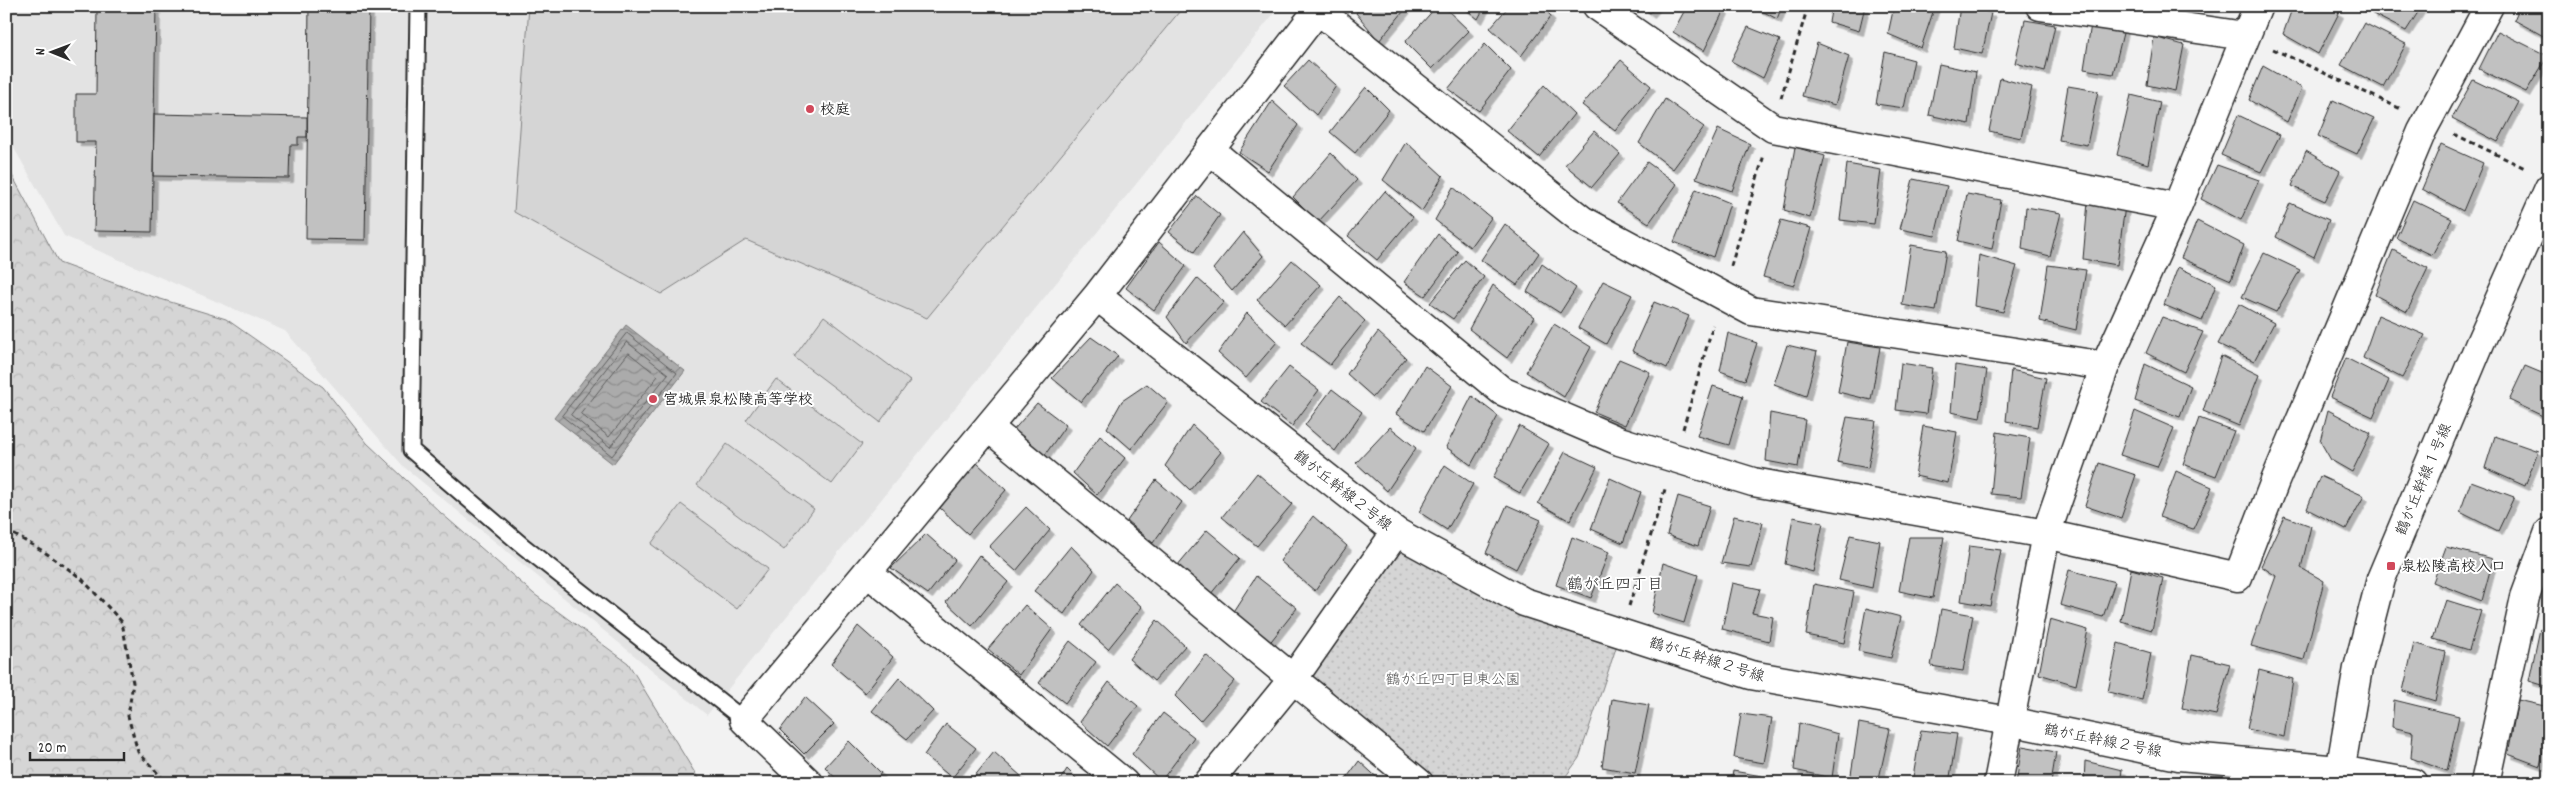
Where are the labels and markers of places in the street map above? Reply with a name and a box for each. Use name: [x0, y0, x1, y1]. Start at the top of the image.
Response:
place label: 校庭: [820, 100, 850, 122]
marker: 校庭: [804, 103, 816, 115]
place label: 宮城県泉松陵高等学校: [663, 390, 813, 412]
marker: 宮城県泉松陵高等学校: [647, 393, 659, 405]
place label: 泉松陵高校入口: [2401, 557, 2506, 579]
marker: 泉松陵高校入口: [2385, 560, 2397, 572]

